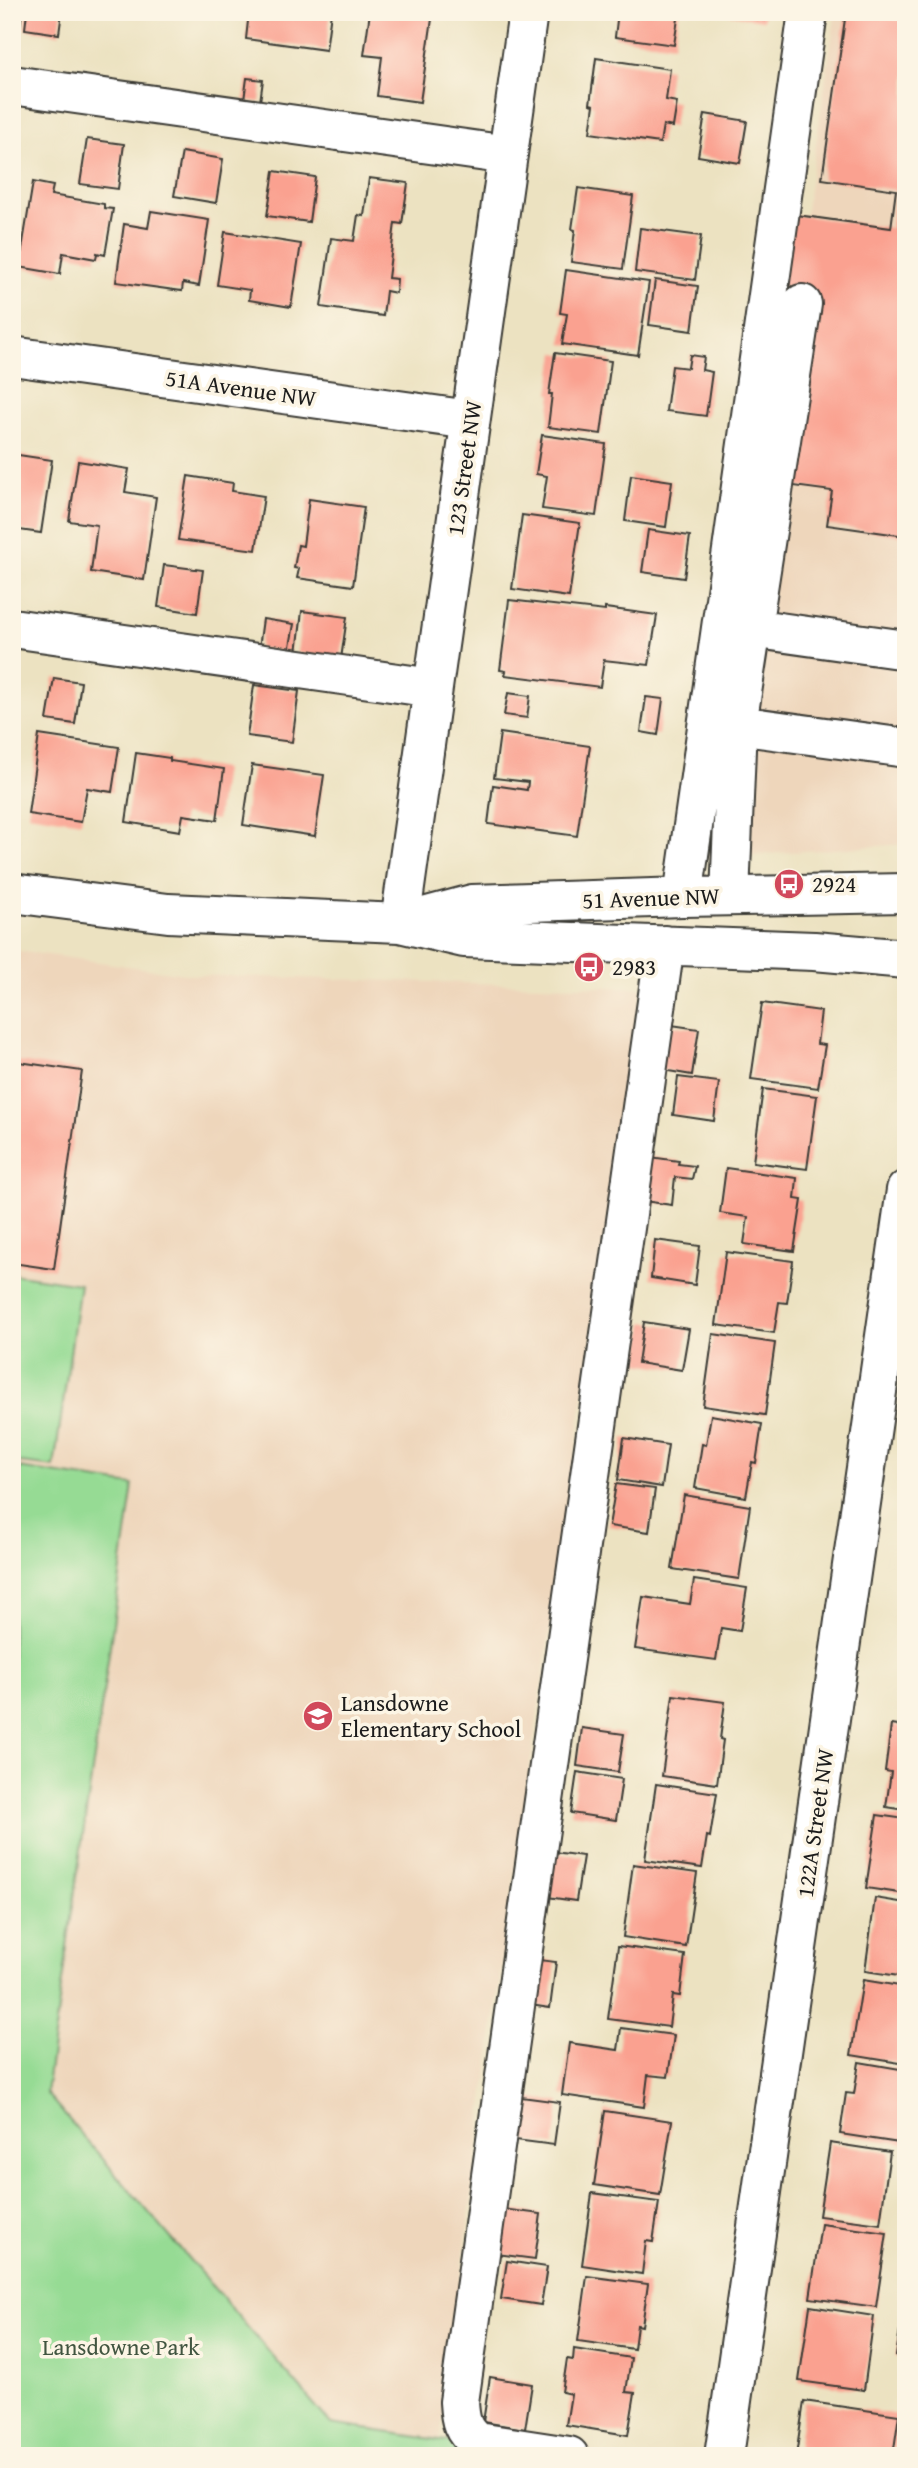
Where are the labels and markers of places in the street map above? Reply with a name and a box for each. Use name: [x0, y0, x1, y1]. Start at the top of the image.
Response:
bus stop icon: 2924: [772, 867, 806, 901]
place label: 2924: [812, 867, 856, 900]
bus stop icon: 2983: [572, 950, 606, 984]
place label: 2983: [612, 950, 656, 983]
place label: Lansdowne Elementary School: [341, 1686, 521, 1745]
school or university icon: Lansdowne Elementary School: [301, 1699, 335, 1733]

